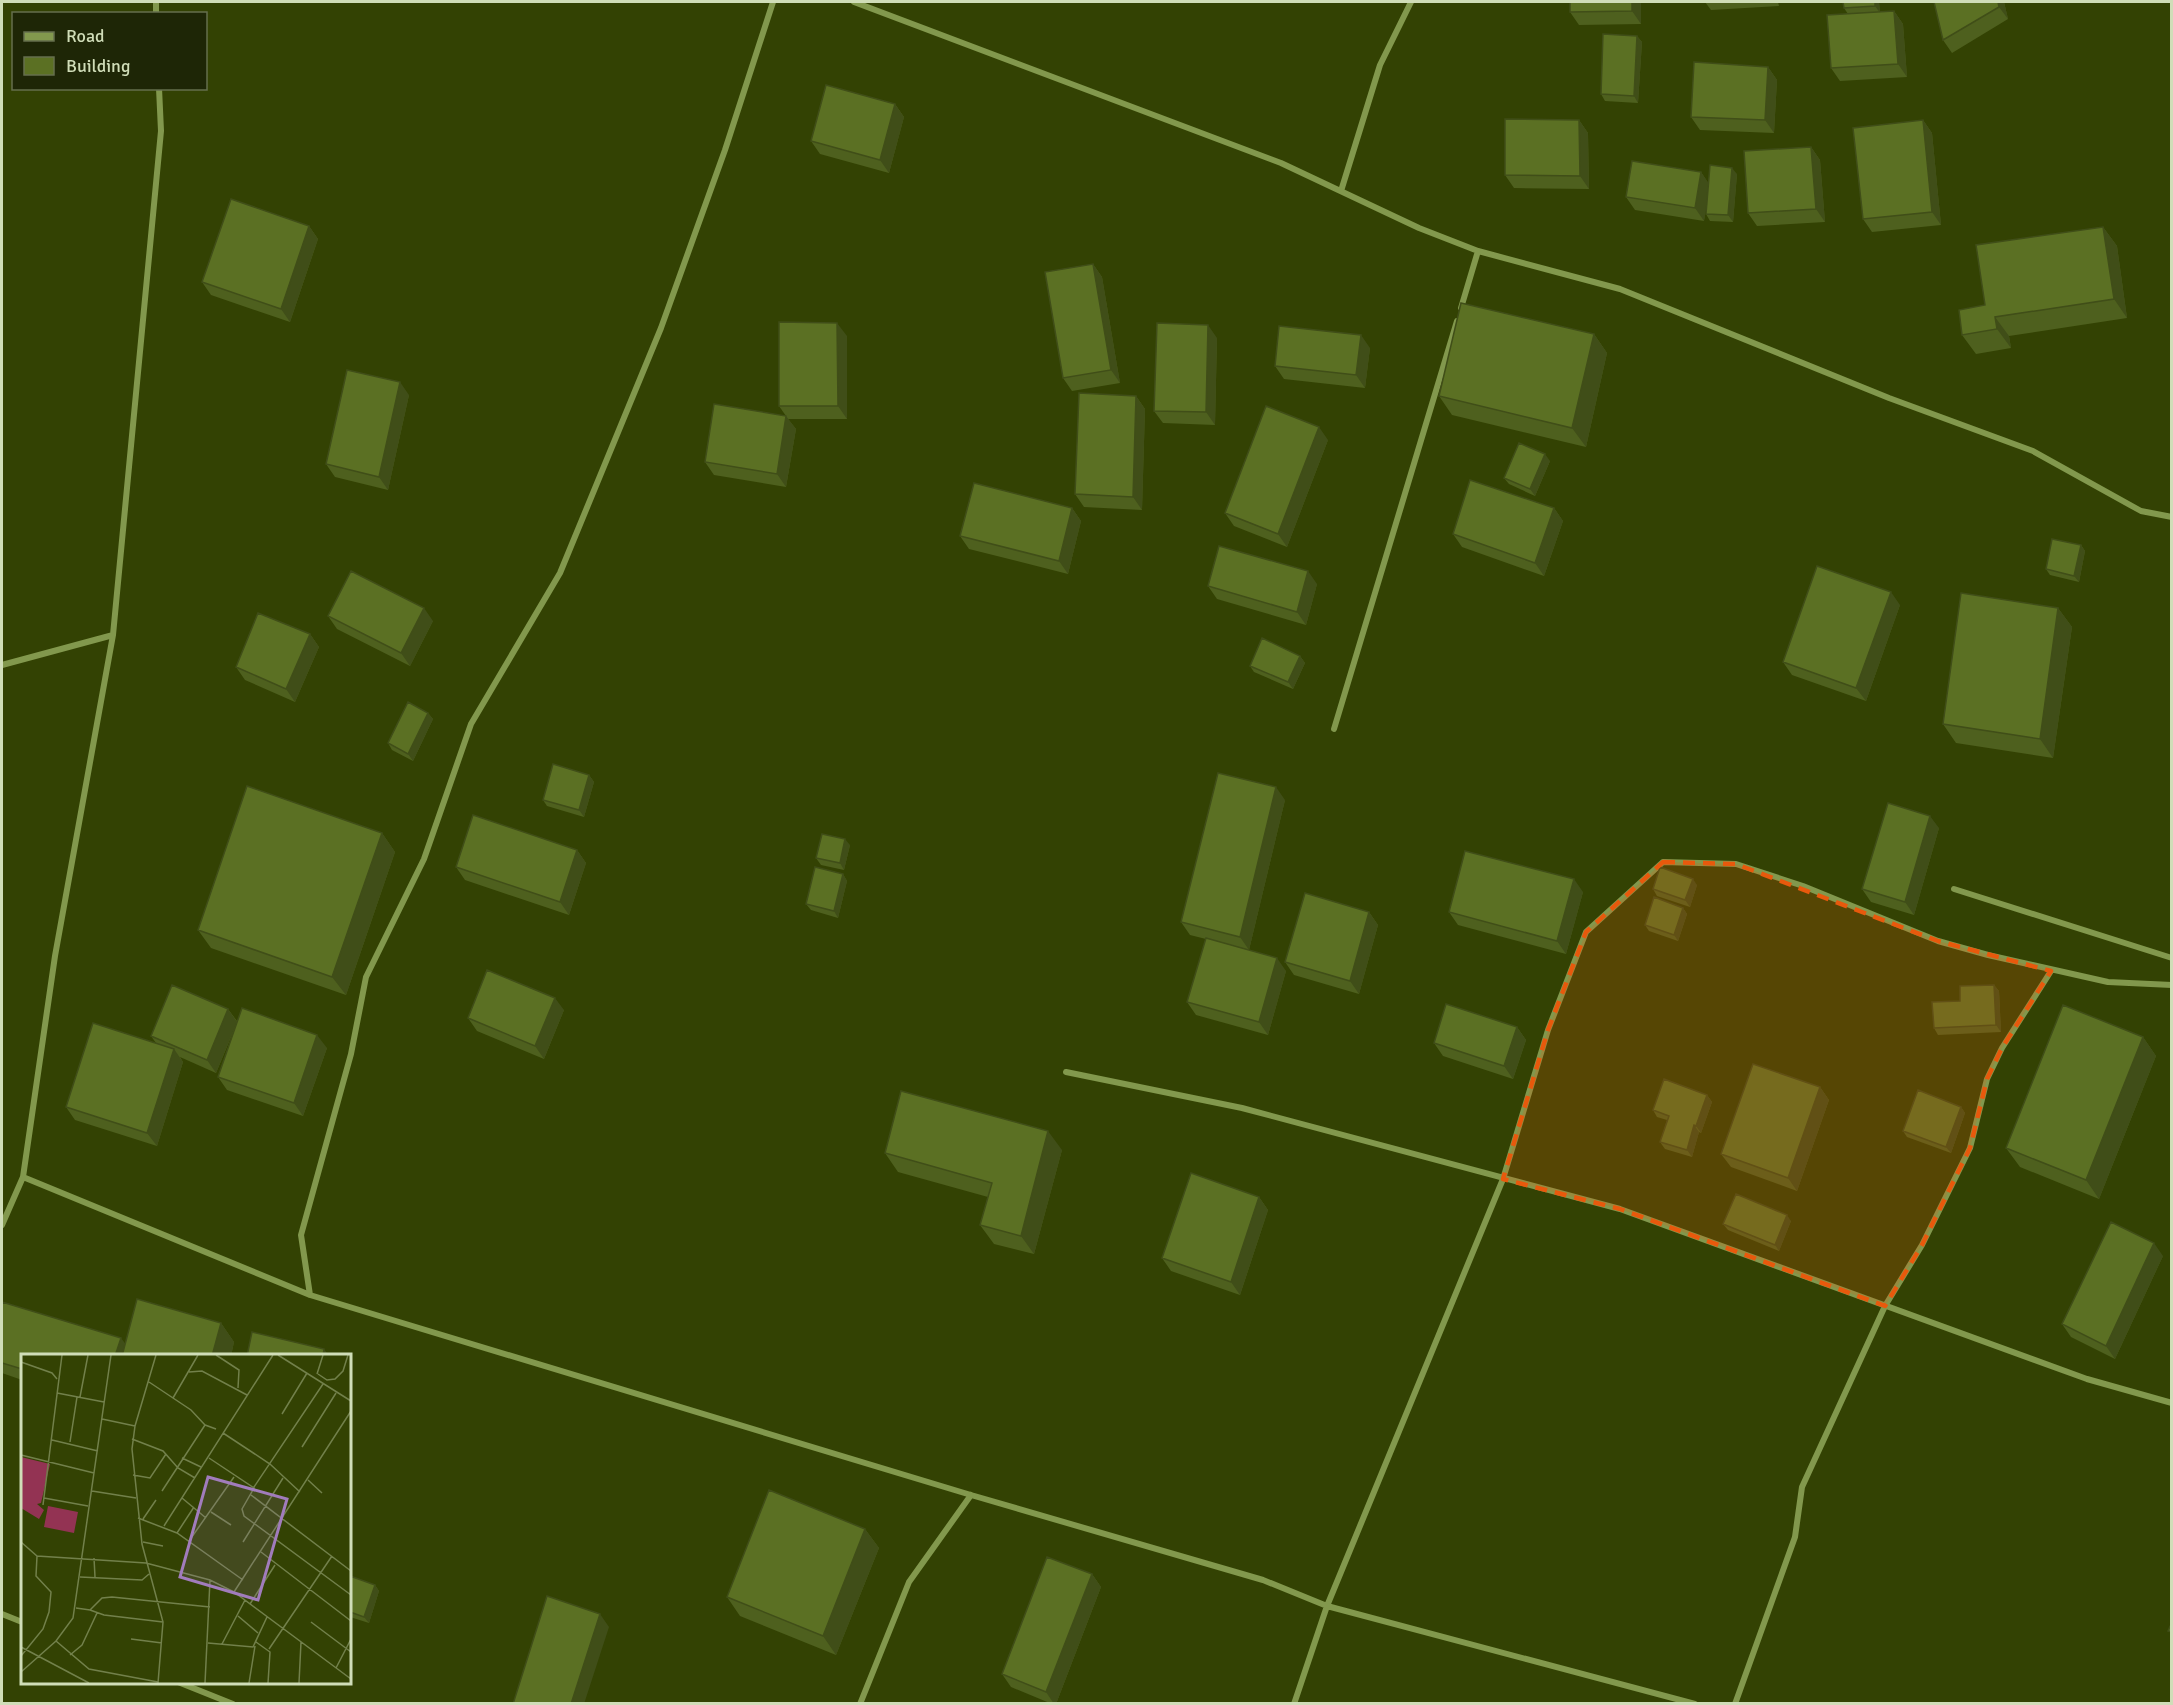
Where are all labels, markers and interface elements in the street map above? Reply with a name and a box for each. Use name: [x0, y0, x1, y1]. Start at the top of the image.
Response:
legend: [12, 12, 207, 90]
text: Road: [66, 25, 105, 47]
text: Building: [66, 55, 130, 77]
inset map: [21, 1354, 351, 1684]

